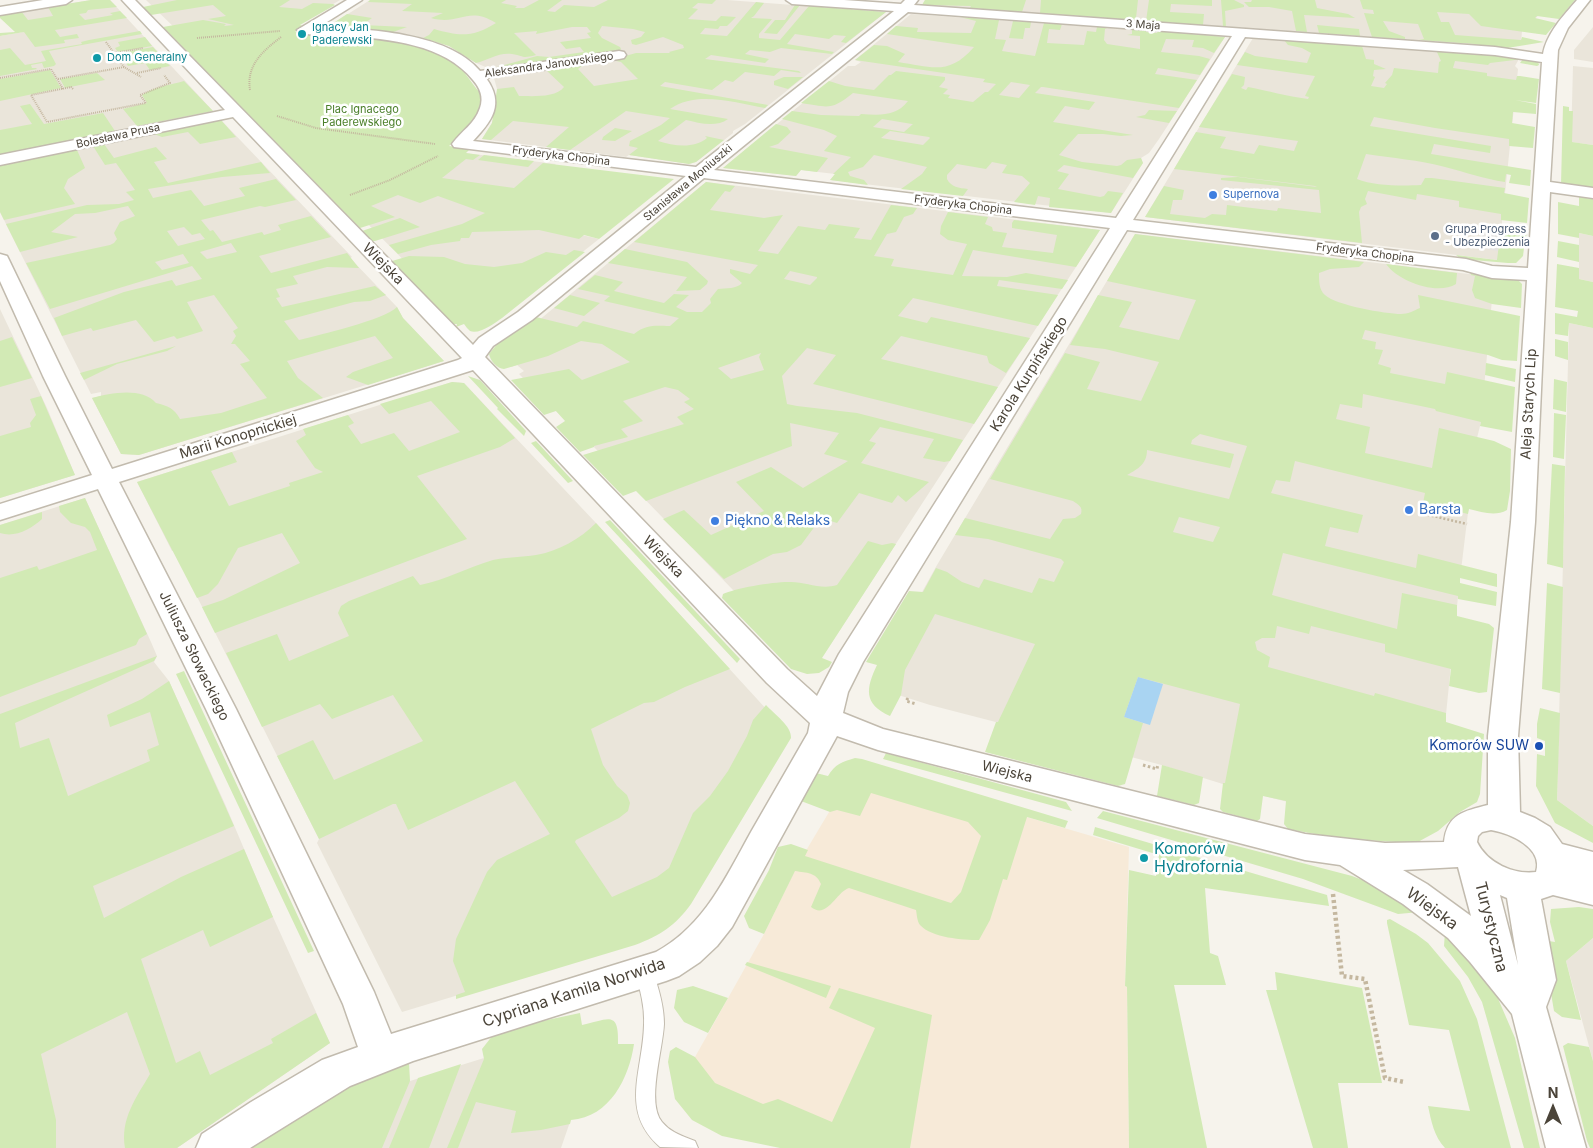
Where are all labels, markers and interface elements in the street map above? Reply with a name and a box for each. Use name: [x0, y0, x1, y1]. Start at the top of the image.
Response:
street label: 3 Maja: [1125, 17, 1161, 33]
place label: Ignacy Jan Paderewski: [312, 21, 372, 47]
marker: Ignacy Jan Paderewski: [296, 28, 308, 40]
street label: Aleksandra Janowskiego: [484, 49, 614, 81]
place label: Dom Generalny: [107, 51, 187, 65]
marker: Dom Generalny: [91, 52, 103, 64]
park label: Plac Ignacego Paderewskiego: [322, 103, 402, 129]
street label: Bolesława Prusa: [75, 121, 161, 151]
street label: Stanisława Moniuszki: [641, 142, 735, 224]
street label: Fryderyka Chopina: [511, 143, 611, 169]
place label: Supernova: [1223, 188, 1279, 202]
marker: Supernova: [1207, 189, 1219, 201]
street label: Fryderyka Chopina: [913, 192, 1013, 218]
place label: Grupa Progress - Ubezpieczenia: [1445, 223, 1530, 249]
marker: Grupa Progress - Ubezpieczenia: [1429, 230, 1441, 242]
street label: Wiejska: [359, 240, 407, 288]
street label: Fryderyka Chopina: [1315, 240, 1415, 266]
street label: Karola Kurpińskiego: [987, 313, 1071, 435]
street label: Aleja Starych Lip: [1518, 348, 1540, 460]
street label: Marii Konopnickiej: [177, 411, 299, 463]
place label: Barsta: [1419, 502, 1461, 518]
marker: Barsta: [1403, 504, 1415, 516]
place label: Piękno & Relaks: [725, 513, 830, 529]
marker: Piękno & Relaks: [709, 515, 721, 527]
street label: Wiejska: [639, 533, 687, 581]
street label: Juliusza Słowackiego: [155, 588, 233, 724]
place label: Komorów SUW: [1429, 738, 1529, 754]
marker: Komorów SUW: [1533, 740, 1545, 752]
street label: Wiejska: [980, 758, 1034, 786]
place label: Komorów Hydrofornia: [1154, 839, 1243, 877]
marker: Komorów Hydrofornia: [1138, 852, 1150, 864]
street label: Turystyczna: [1470, 880, 1512, 974]
street label: Wiejska: [1402, 884, 1462, 934]
street label: Cypriana Kamila Norwida: [480, 954, 668, 1032]
north arrow: [1528, 1083, 1578, 1133]
text: N: [1548, 1084, 1558, 1101]

